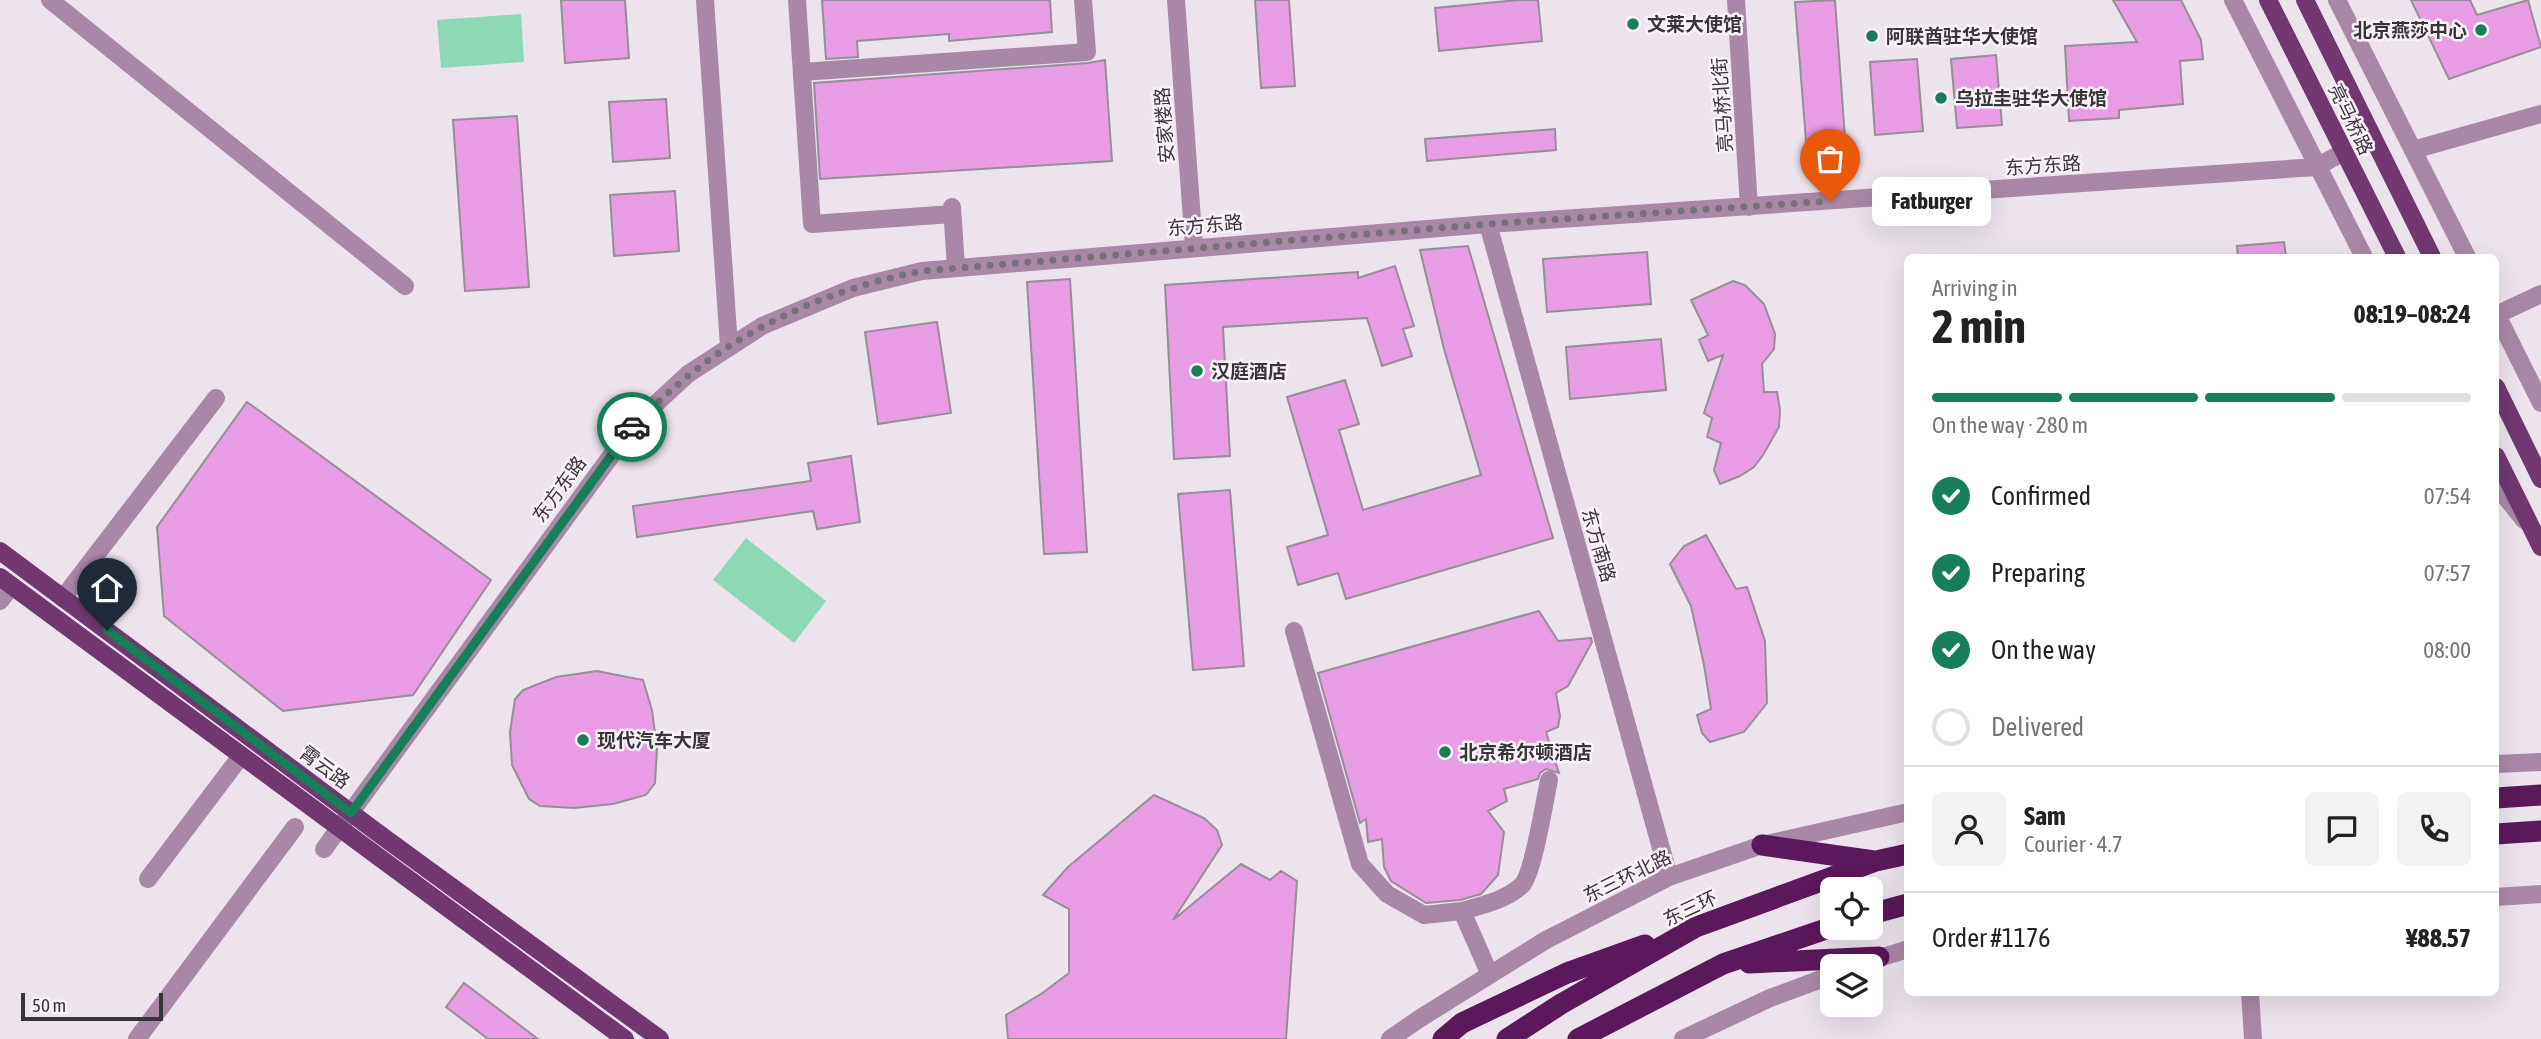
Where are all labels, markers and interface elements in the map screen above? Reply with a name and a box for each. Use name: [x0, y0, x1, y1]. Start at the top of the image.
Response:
place label: 文莱大使馆: [1647, 13, 1742, 35]
marker: 文莱大使馆: [1625, 16, 1641, 32]
place label: 北京燕莎中心: [2353, 19, 2467, 41]
marker: 北京燕莎中心: [2473, 22, 2489, 38]
place label: 阿联酋驻华大使馆: [1886, 25, 2038, 47]
marker: 阿联酋驻华大使馆: [1864, 28, 1880, 44]
street label: 亮马桥北街: [1708, 57, 1736, 153]
street label: 亮马桥路: [2324, 80, 2378, 158]
street label: 安家楼路: [1150, 86, 1178, 164]
place label: 乌拉圭驻华大使馆: [1955, 87, 2107, 109]
marker: 乌拉圭驻华大使馆: [1933, 90, 1949, 106]
pin: [1800, 129, 1860, 201]
icon: bag: [1811, 140, 1849, 178]
street label: 东方东路: [2004, 151, 2082, 179]
callout: Fatburger: [1872, 176, 1991, 226]
text: Fatburger: [1891, 188, 1972, 214]
street label: 东方东路: [1166, 211, 1244, 239]
text: Arriving in: [1932, 275, 2018, 301]
text: 08:19–08:24: [2354, 299, 2471, 329]
text: 2 min: [1932, 300, 2026, 353]
place label: 汉庭酒店: [1211, 360, 1287, 382]
marker: 汉庭酒店: [1189, 363, 1205, 379]
courier: [597, 392, 667, 462]
icon: car: [613, 408, 651, 446]
text: On the way · 280 m: [1932, 412, 2088, 438]
street label: 东方东路: [528, 452, 590, 526]
icon: check: [1932, 477, 1970, 515]
text: Confirmed: [1991, 481, 2091, 511]
text: 07:54: [2424, 483, 2471, 509]
street label: 东方南路: [1578, 505, 1620, 585]
icon: check: [1932, 554, 1970, 592]
pin: [77, 558, 137, 630]
text: Preparing: [1991, 558, 2085, 588]
text: 07:57: [2424, 560, 2471, 586]
icon: home: [88, 569, 126, 607]
icon: check: [1932, 631, 1970, 669]
text: On the way: [1991, 635, 2096, 665]
text: 08:00: [2423, 637, 2471, 663]
text: Delivered: [1991, 712, 2084, 742]
place label: 现代汽车大厦: [597, 729, 711, 751]
marker: 现代汽车大厦: [575, 732, 591, 748]
street label: 霄云路: [296, 741, 354, 793]
place label: 北京希尔顿酒店: [1459, 741, 1592, 763]
marker: 北京希尔顿酒店: [1437, 744, 1453, 760]
button: person: [1932, 792, 2006, 866]
button: chat: [2305, 792, 2379, 866]
button: phone: [2397, 792, 2471, 866]
text: Sam: [2024, 801, 2066, 831]
text: Courier · 4.7: [2024, 831, 2123, 857]
street label: 东三环北路: [1579, 845, 1675, 907]
map controls: [1820, 877, 1883, 1017]
button: locate: [1820, 877, 1883, 940]
street label: 东三环: [1660, 886, 1720, 930]
text: Order #1176: [1932, 923, 2051, 953]
text: ¥88.57: [2406, 923, 2471, 953]
button: layers: [1820, 954, 1883, 1017]
scale bar: [21, 990, 163, 1022]
text: 50 m: [32, 994, 66, 1016]

